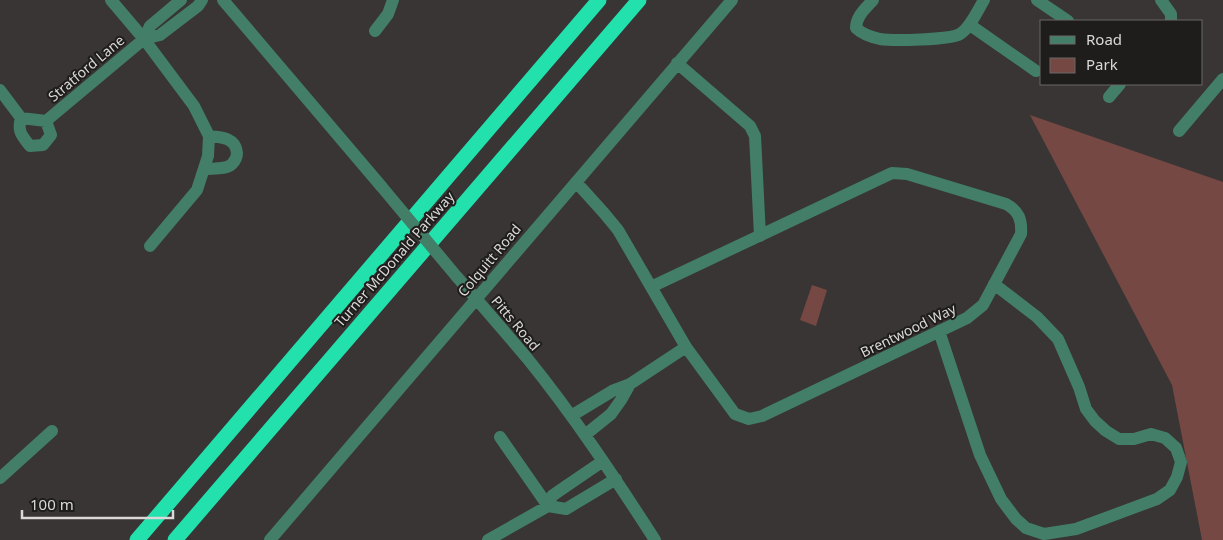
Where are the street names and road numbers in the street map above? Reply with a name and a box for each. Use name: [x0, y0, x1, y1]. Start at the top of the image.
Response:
street label: Stratford Lane: [44, 30, 128, 105]
street label: Turner McDonald Parkway: [330, 187, 459, 331]
street label: Colquitt Road: [453, 220, 525, 300]
street label: Pitts Road: [487, 292, 545, 354]
street label: Brentwood Way: [857, 298, 960, 361]

